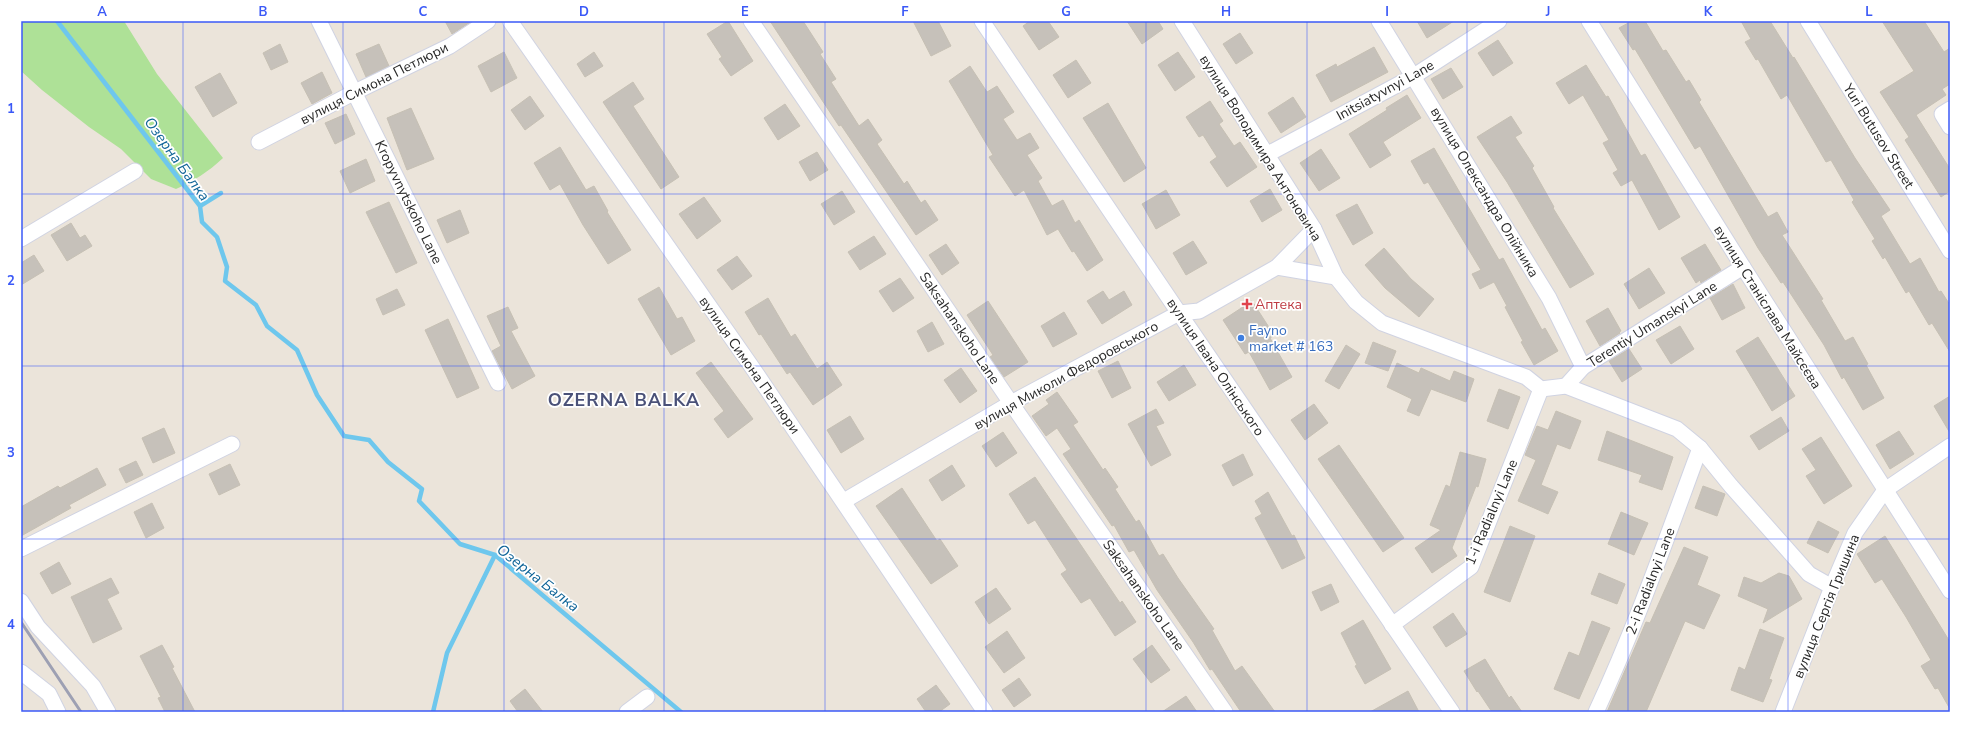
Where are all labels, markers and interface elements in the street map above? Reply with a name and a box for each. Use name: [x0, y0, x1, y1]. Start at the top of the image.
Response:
text: A: [97, 3, 107, 21]
text: B: [259, 3, 268, 21]
text: C: [419, 3, 428, 21]
text: D: [579, 3, 589, 21]
text: E: [741, 3, 749, 21]
text: F: [901, 3, 909, 21]
text: G: [1061, 3, 1071, 21]
text: H: [1221, 3, 1231, 21]
text: I: [1385, 3, 1389, 21]
text: J: [1545, 3, 1550, 21]
text: K: [1704, 3, 1713, 21]
text: L: [1865, 3, 1873, 21]
street label: вулиця Симона Петлюри: [297, 38, 452, 129]
street label: вулиця Володимира Антоновича: [1195, 51, 1326, 245]
street label: Initsiatyvnyi Lane: [1333, 56, 1438, 125]
street label: Yuri Butusov Street: [1838, 79, 1919, 192]
text: 1: [7, 100, 15, 118]
street label: вулиця Олександра Олійника: [1426, 104, 1543, 281]
water label: Озерна Балка: [140, 113, 214, 205]
street label: Kropyvnytskoho Lane: [370, 137, 447, 267]
street label: вулиця Станіслава Майсєєва: [1709, 222, 1826, 393]
street label: Saksahanskoho Lane: [915, 268, 1004, 388]
text: 2: [7, 272, 15, 290]
street label: Terentiy Umanskyi Lane: [1584, 277, 1721, 372]
street label: вулиця Симона Петлюри: [695, 293, 804, 438]
street label: вулиця Івана Олінського: [1162, 295, 1269, 440]
place label: Аптека: [1255, 295, 1302, 314]
marker: Аптека: [1242, 299, 1252, 309]
street label: вулиця Миколи Федоровського: [971, 317, 1162, 434]
place label: Fayno market # 163: [1249, 321, 1333, 356]
marker: Fayno market # 163: [1236, 333, 1246, 343]
district label: OZERNA BALKA: [548, 388, 700, 412]
text: 3: [7, 444, 15, 462]
street label: 1-i Radialnyi Lane: [1461, 456, 1522, 568]
street label: 2-i Radialnyi Lane: [1621, 525, 1680, 637]
street label: вулиця Сергія Гришина: [1789, 531, 1864, 681]
street label: Saksahanskoho Lane: [1098, 536, 1189, 655]
water label: Озерна Балка: [493, 540, 583, 616]
text: 4: [7, 616, 15, 634]

